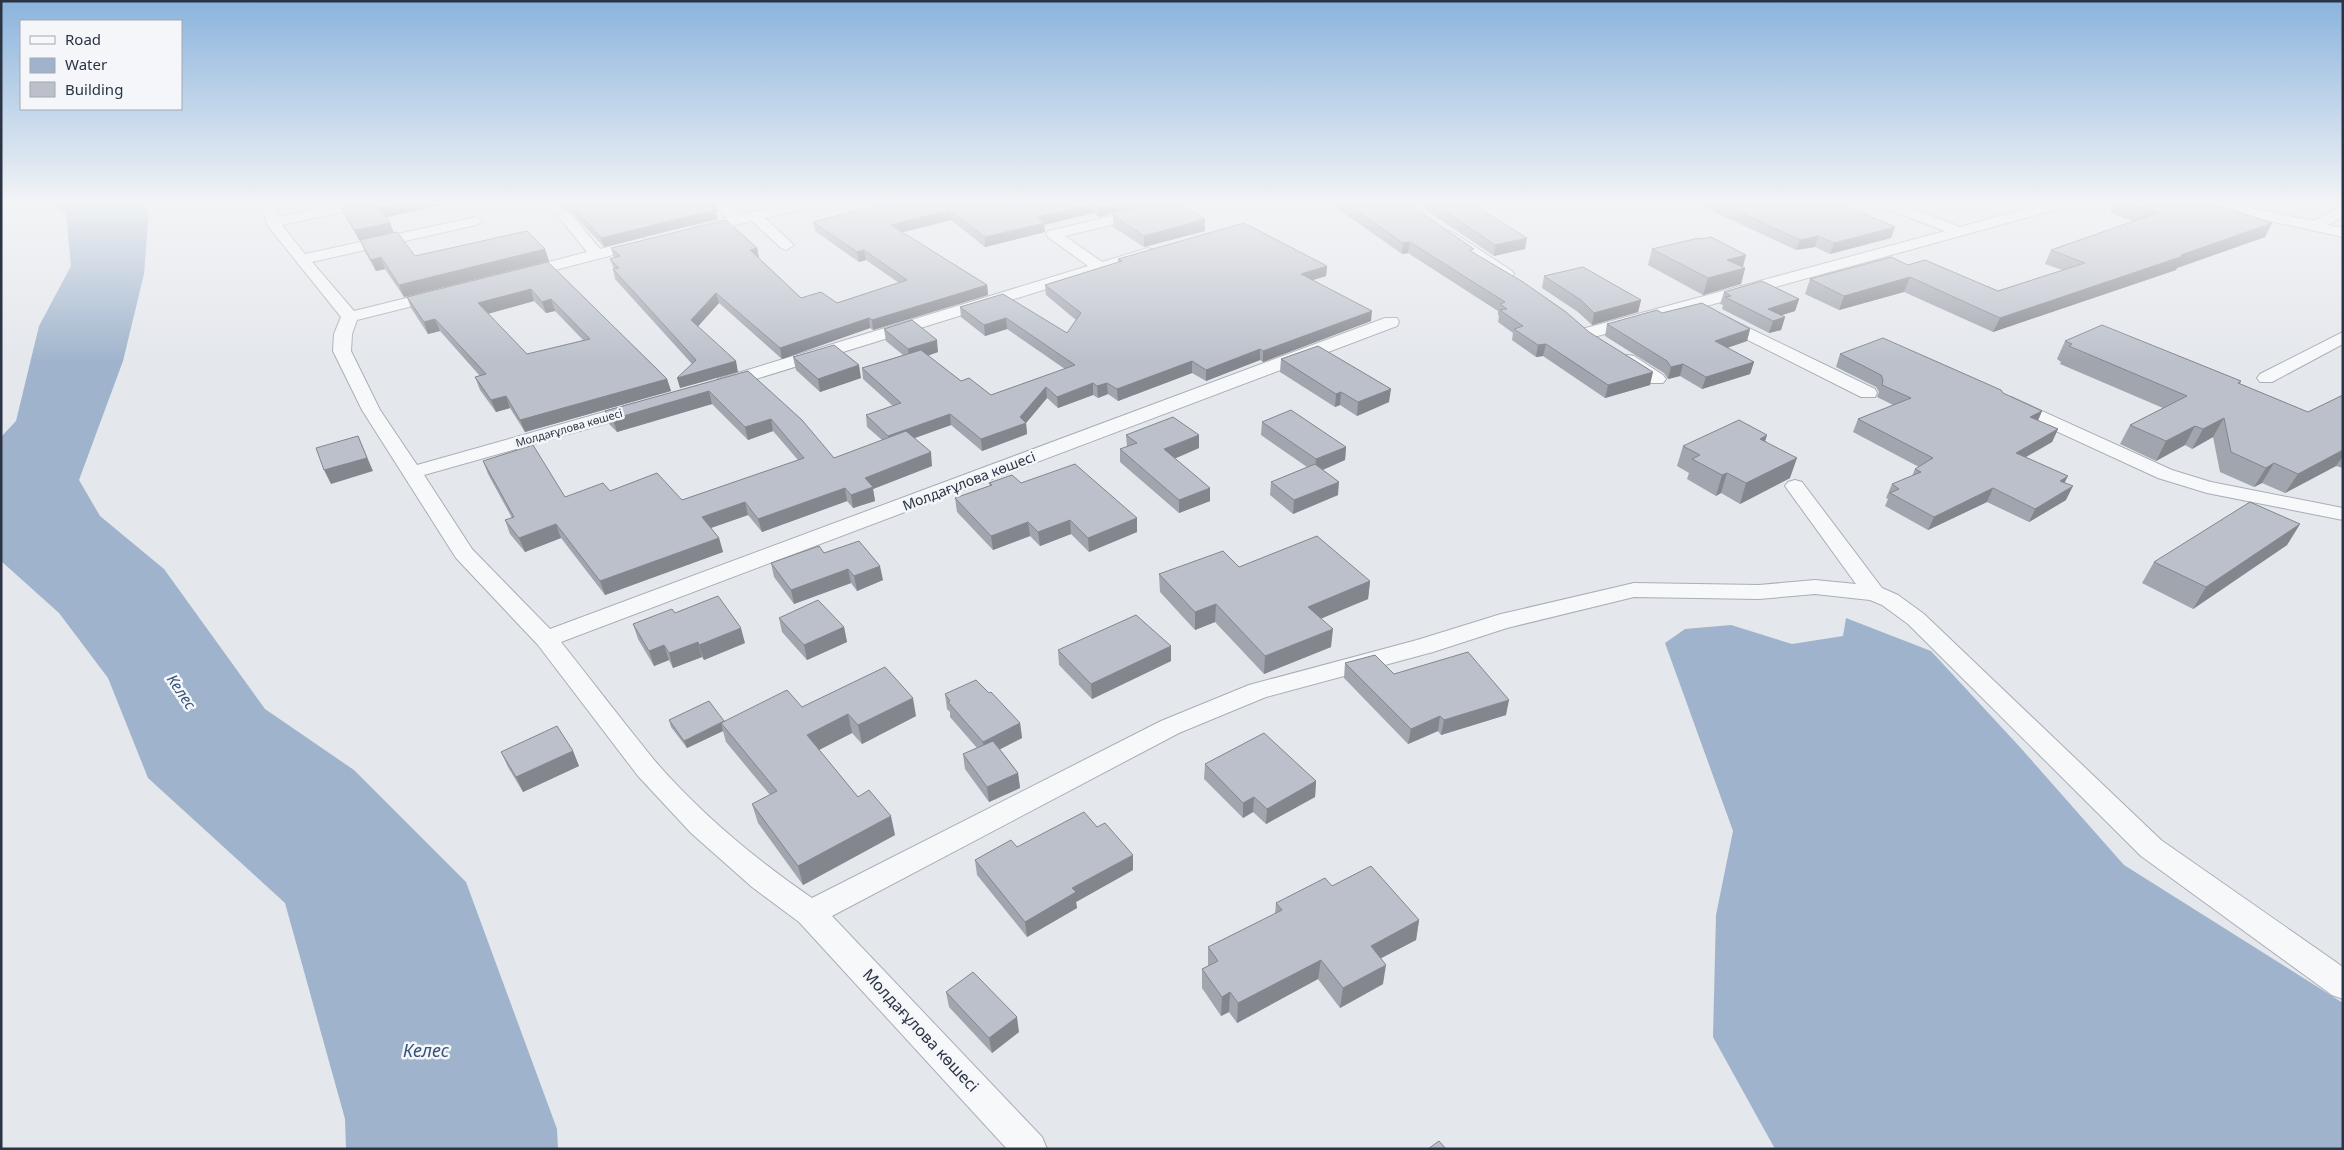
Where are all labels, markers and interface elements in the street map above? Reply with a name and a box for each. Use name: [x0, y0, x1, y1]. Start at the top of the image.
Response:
legend: [20, 20, 182, 110]
text: Road: [65, 29, 101, 49]
text: Water: [65, 54, 107, 74]
text: Building: [65, 79, 123, 99]
street label: Молдағұлова көшесі: [514, 405, 624, 450]
street label: Молдағұлова көшесі: [900, 446, 1038, 515]
water label: Келес: [163, 670, 201, 713]
street label: Молдағұлова көшесі: [858, 964, 984, 1096]
water label: Келес: [403, 1038, 450, 1062]

